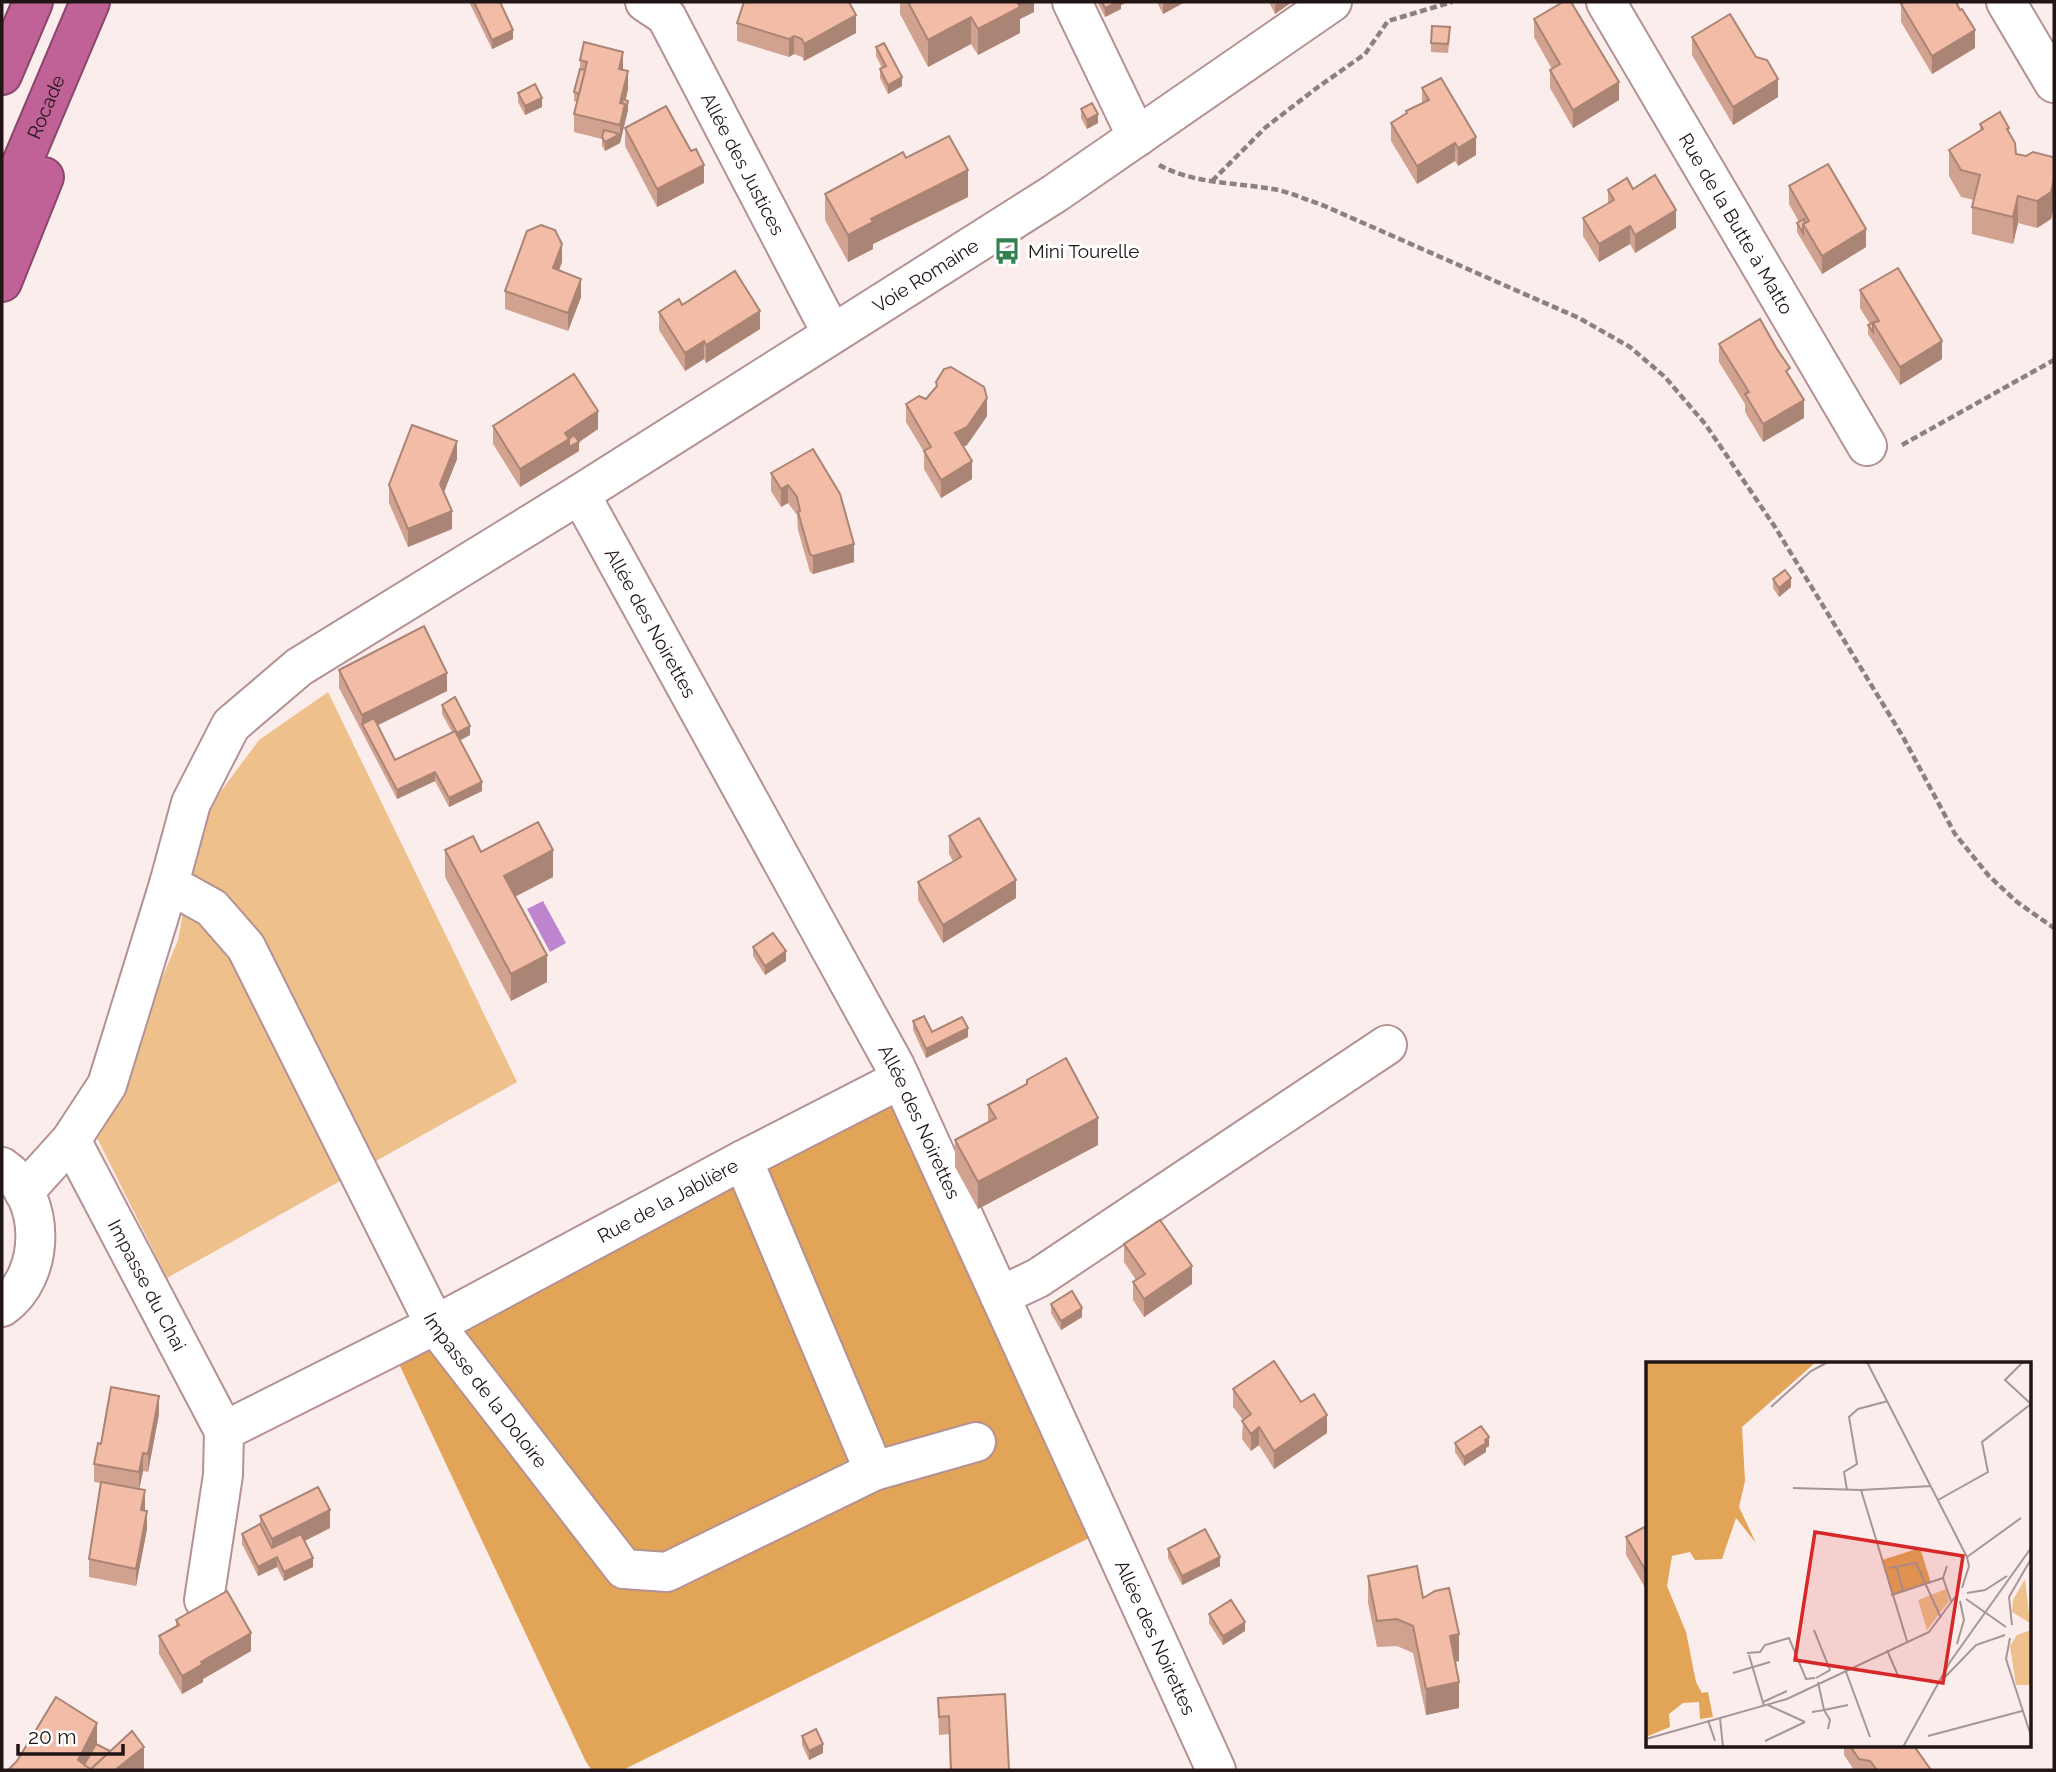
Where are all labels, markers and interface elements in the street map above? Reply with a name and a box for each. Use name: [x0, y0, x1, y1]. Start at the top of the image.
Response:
street label: Rocade: [22, 72, 69, 142]
street label: Allée des Justices: [697, 89, 789, 239]
street label: Rue de la Butte à Matto: [1674, 129, 1798, 318]
street label: Voie Romaine: [869, 234, 982, 317]
bus stop icon: Mini Tourelle: [992, 236, 1022, 266]
place label: Mini Tourelle: [1028, 240, 1139, 262]
street label: Allée des Noirettes: [601, 544, 701, 702]
street label: Allée des Noirettes: [874, 1041, 965, 1202]
street label: Rue de la Jablière: [593, 1154, 742, 1247]
street label: Impasse du Chai: [104, 1216, 191, 1355]
street label: Impasse de la Doloire: [420, 1309, 552, 1472]
inset map: [1646, 1362, 2032, 1748]
street label: Allée des Noirettes: [1111, 1557, 1200, 1718]
scale bar: [18, 1712, 122, 1756]
text: 20 m: [28, 1724, 76, 1749]

